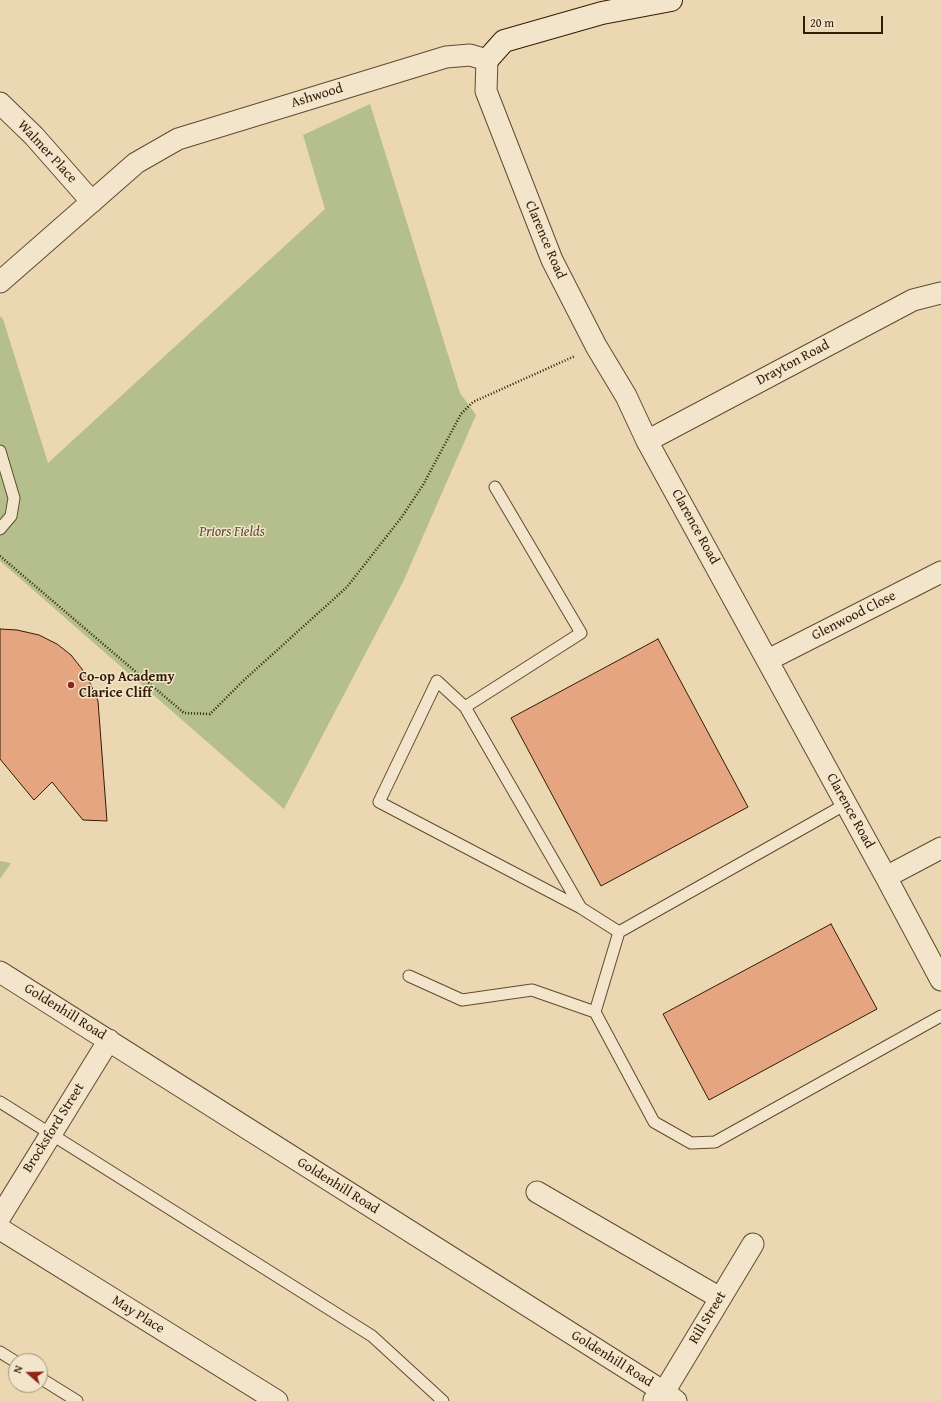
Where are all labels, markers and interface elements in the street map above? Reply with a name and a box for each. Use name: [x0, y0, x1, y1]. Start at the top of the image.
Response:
scale bar: [805, 8, 885, 34]
text: 20 m: [810, 14, 834, 31]
street label: Ashwood: [289, 80, 345, 112]
street label: Walmer Place: [14, 117, 80, 187]
street label: Clarence Road: [521, 198, 569, 282]
street label: Drayton Road: [754, 337, 832, 389]
street label: Clarence Road: [667, 487, 723, 567]
park label: Priors Fields: [199, 524, 265, 540]
street label: Glenwood Close: [809, 588, 899, 644]
place label: Co-op Academy Clarice Cliff: [79, 669, 175, 702]
marker: Co-op Academy Clarice Cliff: [66, 680, 76, 690]
street label: Clarence Road: [822, 771, 878, 851]
street label: Goldenhill Road: [21, 980, 109, 1044]
street label: Brocksford Street: [20, 1080, 88, 1176]
street label: Goldenhill Road: [294, 1154, 382, 1218]
street label: Rill Street: [686, 1289, 730, 1347]
street label: May Place: [109, 1292, 167, 1338]
street label: Goldenhill Road: [568, 1327, 656, 1391]
north arrow: [8, 1353, 48, 1393]
text: N: [9, 1363, 26, 1375]

